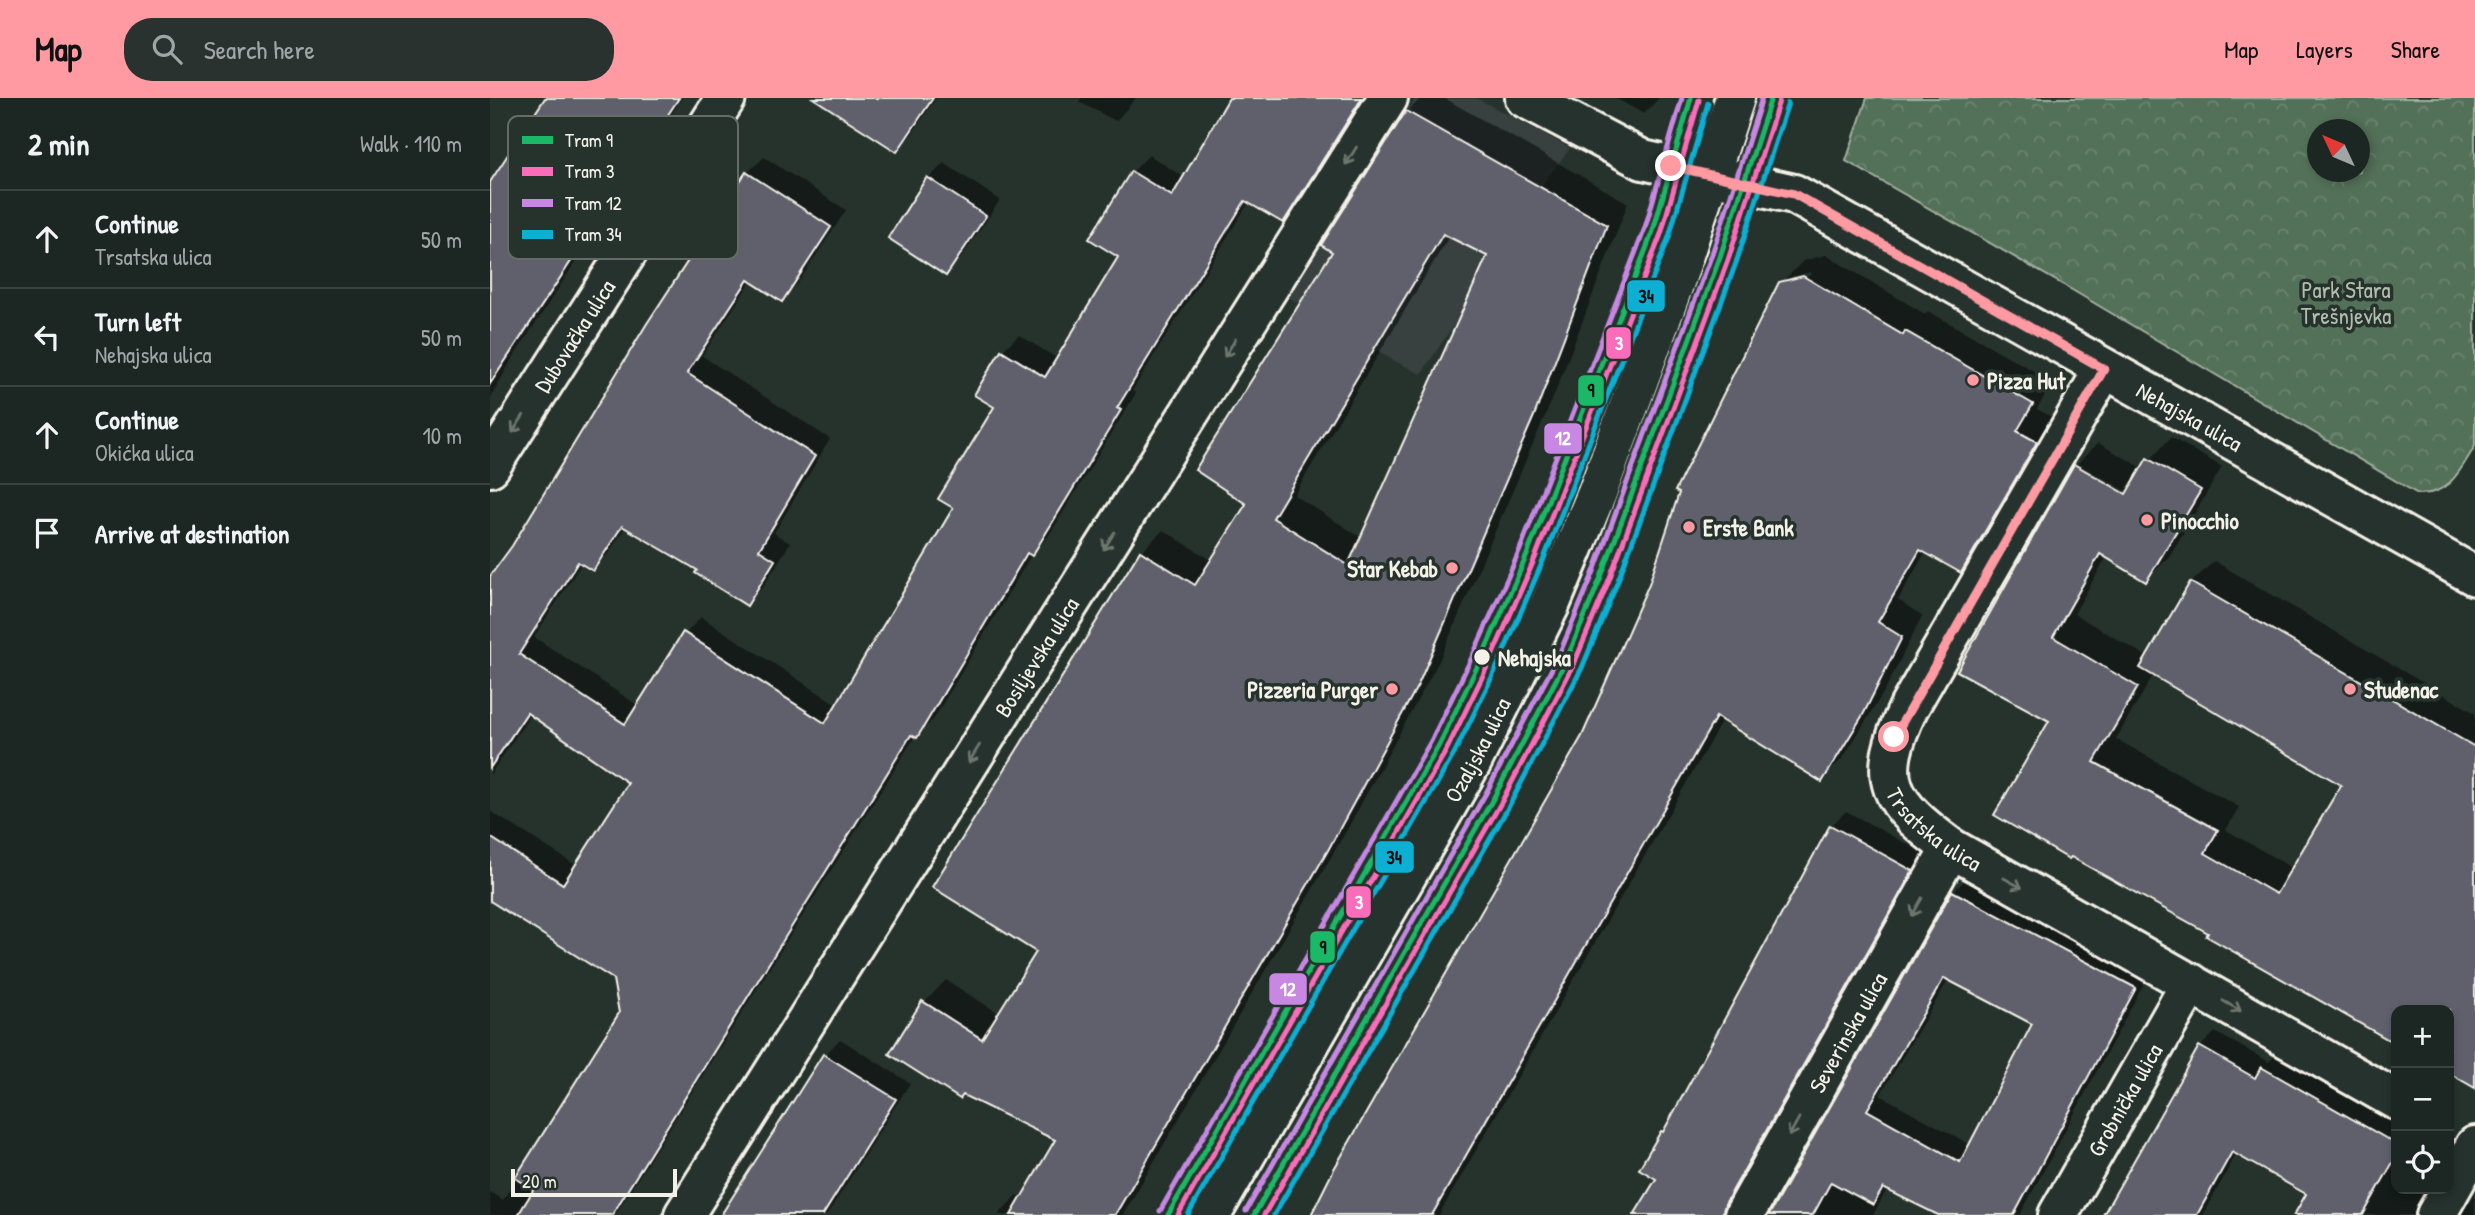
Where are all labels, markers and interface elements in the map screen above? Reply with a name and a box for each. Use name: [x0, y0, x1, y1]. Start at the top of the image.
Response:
search box: [124, 18, 614, 81]
text: Map: [35, 27, 82, 71]
icon: search: [148, 30, 186, 68]
text: Search here: [204, 32, 315, 67]
text: Map: [2224, 33, 2258, 65]
text: Layers: [2296, 33, 2353, 65]
text: Share: [2391, 33, 2440, 65]
legend: [508, 116, 738, 259]
north arrow: [2307, 119, 2370, 182]
text: 2 min: [28, 124, 90, 164]
text: Tram 9: [565, 127, 613, 153]
text: Walk · 110 m: [360, 128, 462, 159]
one-way arrow: [1344, 145, 1358, 165]
route end: [1655, 150, 1686, 181]
text: Tram 3: [565, 158, 614, 184]
text: Tram 12: [565, 190, 622, 216]
text: Continue: [95, 206, 179, 241]
icon: ahead: [28, 220, 66, 258]
text: Tram 34: [565, 221, 622, 247]
text: 50 m: [421, 224, 462, 255]
text: Trsatska ulica: [95, 241, 212, 272]
street label: Dubovačka ulica: [526, 273, 622, 398]
park label: Park Stara Trešnjevka: [2301, 274, 2391, 331]
line badge: 34: [1626, 279, 1666, 313]
text: 34: [1638, 283, 1654, 309]
text: Turn left: [95, 304, 181, 339]
icon: left: [28, 318, 66, 356]
text: 50 m: [421, 322, 462, 353]
line badge: 3: [1605, 326, 1632, 360]
text: 3: [1615, 330, 1624, 356]
one-way arrow: [1222, 338, 1236, 358]
text: Nehajska ulica: [95, 339, 212, 370]
place label: Pizza Hut: [1987, 365, 2066, 396]
marker: Pizza Hut: [1965, 372, 1981, 388]
line badge: 9: [1577, 374, 1605, 407]
street label: Nehajska ulica: [2131, 374, 2248, 458]
text: 9: [1588, 377, 1595, 403]
text: Continue: [95, 402, 179, 437]
one-way arrow: [510, 414, 525, 433]
icon: ahead: [28, 416, 66, 454]
text: 10 m: [422, 420, 462, 451]
line badge: 12: [1543, 422, 1583, 455]
text: 12: [1555, 425, 1571, 451]
text: Okićka ulica: [95, 437, 194, 468]
place label: Pinocchio: [2161, 505, 2240, 536]
place label: Erste Bank: [1703, 512, 1794, 543]
marker: Pinocchio: [2139, 512, 2155, 528]
icon: arrive: [28, 514, 66, 552]
text: Arrive at destination: [95, 516, 290, 551]
marker: Erste Bank: [1681, 519, 1697, 535]
one-way arrow: [1101, 530, 1115, 550]
place label: Star Kebab: [1347, 553, 1438, 584]
marker: Star Kebab: [1444, 560, 1460, 576]
street label: Bosiljevska ulica: [987, 591, 1085, 722]
place label: Nehajska: [1498, 642, 1571, 673]
marker: Nehajska: [1472, 647, 1492, 667]
place label: Pizzeria Purger: [1247, 674, 1378, 706]
place label: Studenac: [2364, 674, 2439, 705]
marker: Pizzeria Purger: [1384, 681, 1400, 697]
marker: Studenac: [2342, 681, 2358, 697]
street label: Ozaljska ulica: [1437, 692, 1517, 808]
route start: [1878, 721, 1909, 752]
one-way arrow: [967, 743, 981, 763]
street label: Trsatska ulica: [1879, 782, 1987, 878]
line badge: 34: [1374, 840, 1415, 874]
text: 34: [1386, 844, 1402, 870]
one-way arrow: [2002, 876, 2022, 890]
line badge: 3: [1345, 885, 1372, 919]
text: 3: [1355, 889, 1364, 915]
one-way arrow: [1910, 897, 1924, 917]
line badge: 9: [1309, 930, 1336, 964]
text: 9: [1320, 934, 1327, 960]
street label: Severinska ulica: [1801, 966, 1894, 1098]
line badge: 12: [1268, 972, 1308, 1006]
text: 12: [1280, 976, 1296, 1002]
one-way arrow: [2222, 1000, 2242, 1014]
map controls: [2391, 1005, 2454, 1194]
button: +: [2391, 1005, 2454, 1068]
street label: Grobnička ulica: [2079, 1037, 2169, 1162]
button: −: [2391, 1068, 2454, 1131]
one-way arrow: [1787, 1116, 1800, 1137]
button: locate: [2391, 1131, 2454, 1194]
scale bar: [511, 1166, 677, 1198]
text: 20 m: [522, 1168, 557, 1194]

